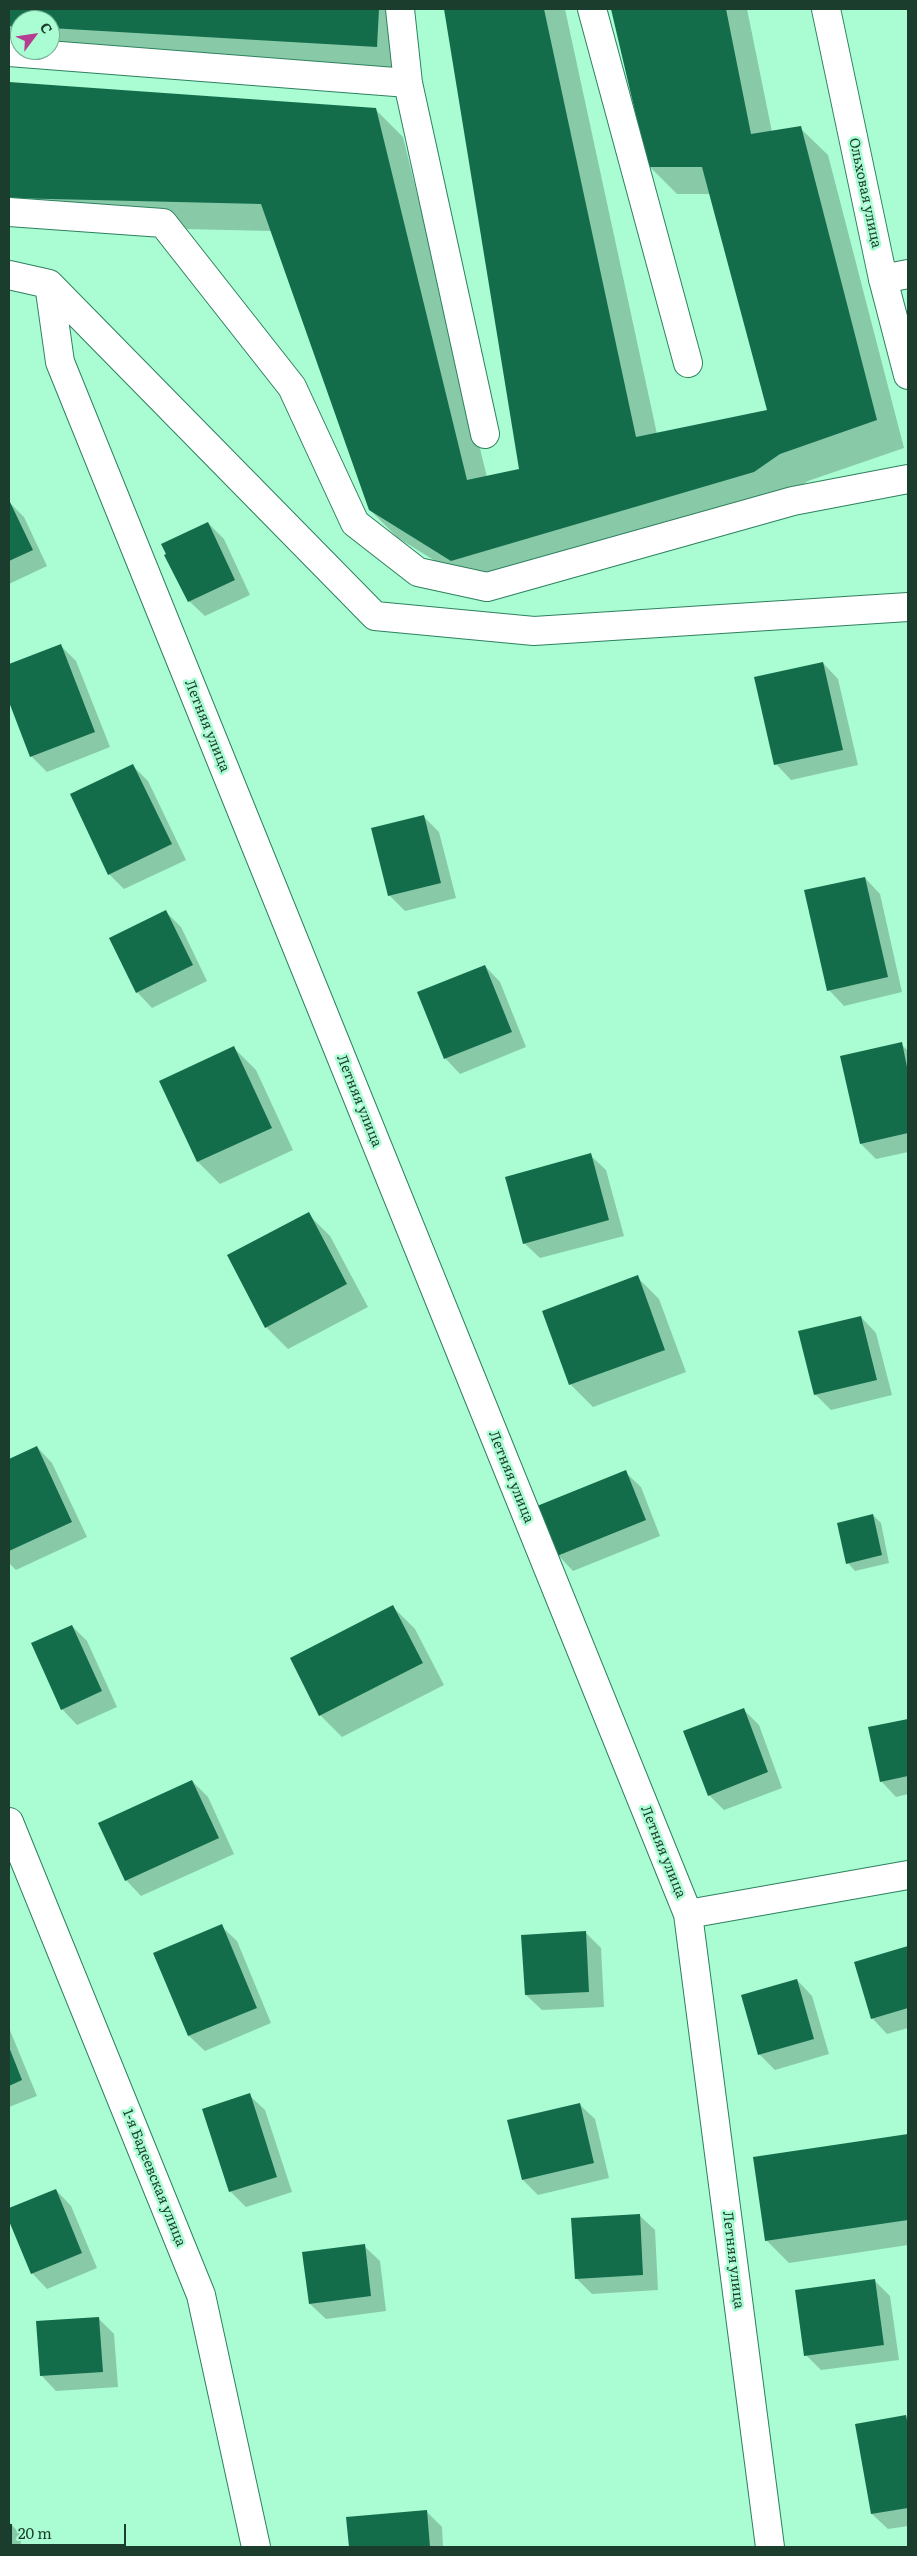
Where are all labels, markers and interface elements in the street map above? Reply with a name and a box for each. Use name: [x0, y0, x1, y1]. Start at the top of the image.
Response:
north arrow: [10, 10, 60, 60]
text: С: [36, 18, 58, 37]
street label: Ольховая улица: [845, 136, 885, 250]
street label: Летняя улица: [181, 677, 233, 775]
street label: Летняя улица: [333, 1052, 385, 1150]
street label: Летняя улица: [485, 1428, 537, 1526]
street label: Летняя улица: [637, 1803, 689, 1901]
street label: 1-я Бадеевская улица: [119, 2107, 189, 2249]
street label: Летняя улица: [719, 2210, 747, 2310]
scale bar: [12, 2514, 129, 2546]
text: 20 m: [18, 2521, 52, 2544]

